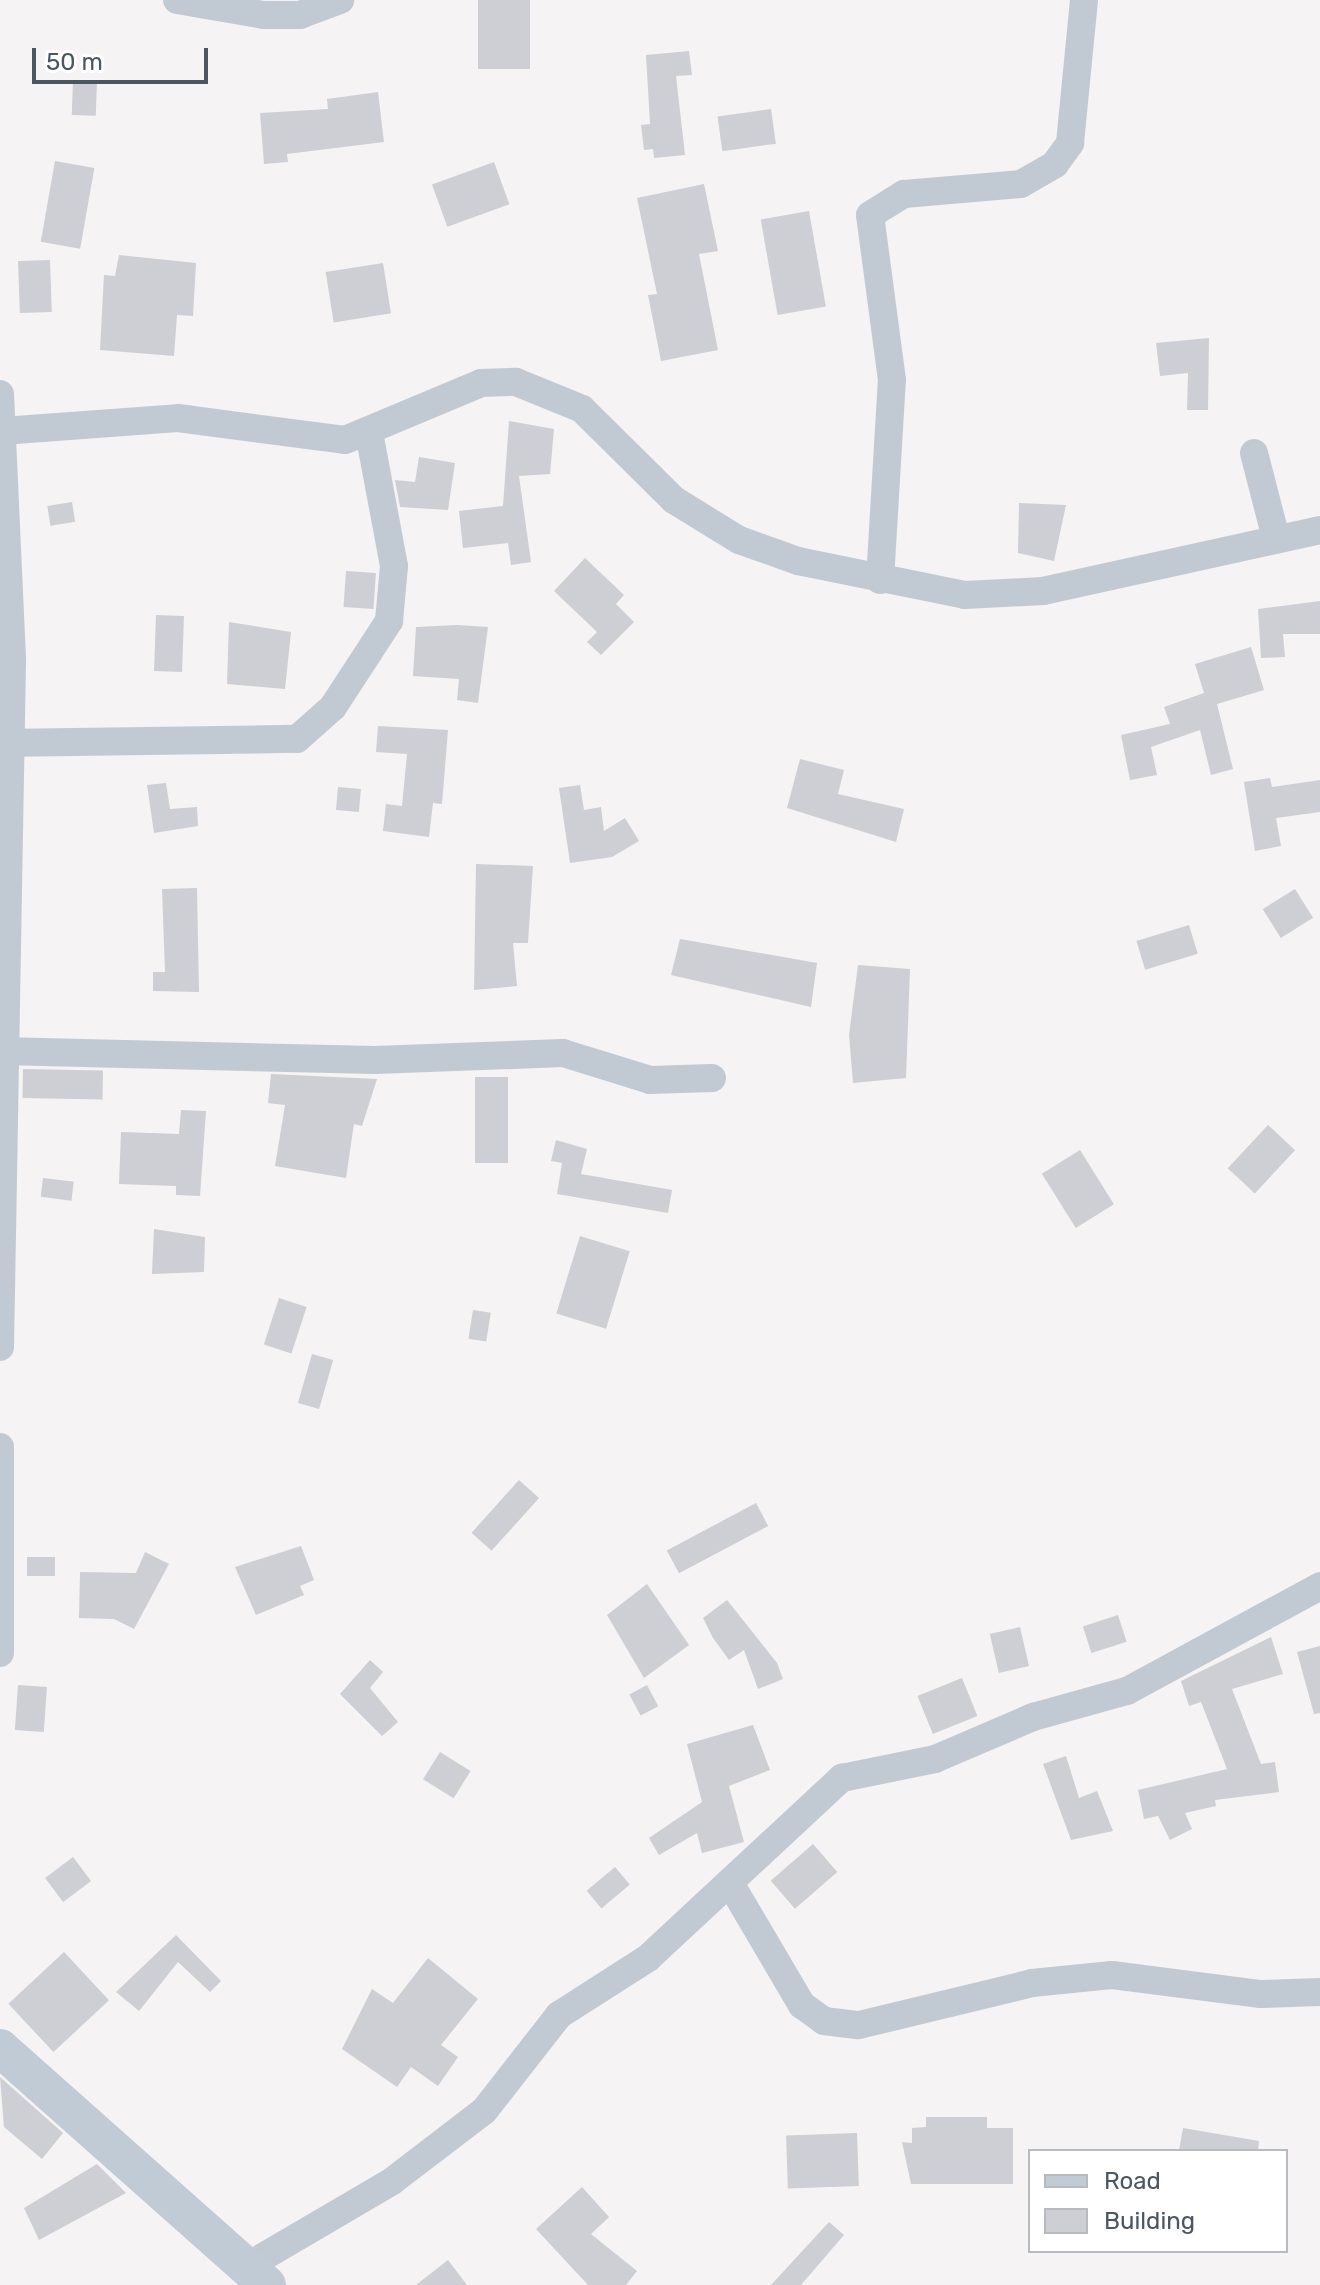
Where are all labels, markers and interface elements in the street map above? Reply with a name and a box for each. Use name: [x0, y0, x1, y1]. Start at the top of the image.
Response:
scale bar: [36, 32, 212, 82]
text: 50 m: [46, 48, 103, 76]
legend: [1028, 2149, 1288, 2253]
text: Road: [1104, 2167, 1161, 2195]
text: Building: [1104, 2207, 1195, 2235]

